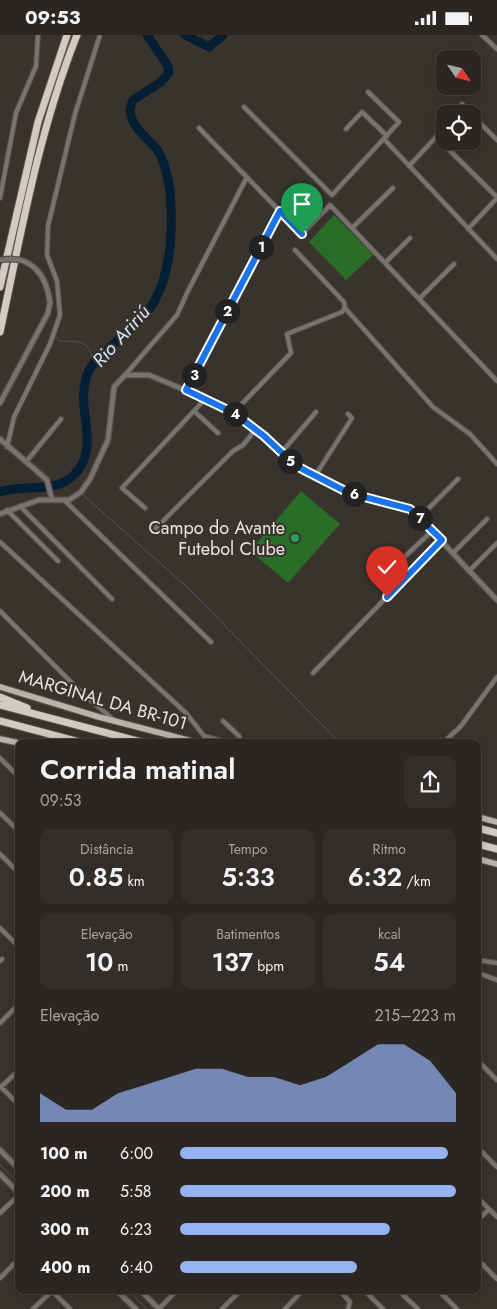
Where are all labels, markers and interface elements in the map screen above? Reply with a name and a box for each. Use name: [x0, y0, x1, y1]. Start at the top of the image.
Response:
text: 09:53: [25, 4, 80, 31]
north arrow: [436, 50, 481, 95]
map controls: [436, 50, 481, 150]
button: locate: [436, 105, 481, 150]
pin: [281, 183, 323, 234]
icon: arrive: [288, 190, 316, 218]
pin: 1: [248, 235, 274, 259]
text: 1: [258, 237, 265, 257]
water label: Rio Aririú: [86, 299, 156, 373]
pin: 2: [214, 299, 240, 323]
text: 2: [223, 301, 232, 321]
pin: 3: [182, 363, 206, 387]
text: 3: [190, 365, 199, 385]
pin: 4: [222, 401, 248, 427]
text: 4: [231, 404, 240, 424]
pin: 5: [278, 449, 302, 473]
text: 5: [286, 451, 295, 471]
pin: 6: [342, 481, 366, 507]
text: 6: [350, 484, 359, 504]
pin: 7: [408, 505, 432, 531]
text: 7: [416, 508, 425, 528]
place label: Campo do Avante Futebol Clube: [148, 515, 285, 562]
marker: Campo do Avante Futebol Clube: [289, 532, 301, 544]
pin: [366, 546, 408, 597]
icon: check: [373, 553, 401, 581]
street label: MARGINAL DA BR-101: [16, 664, 190, 736]
text: Corrida matinal: [40, 749, 235, 790]
button: share: [404, 756, 456, 808]
text: 09:53: [40, 789, 81, 812]
text: Distância: [80, 839, 133, 859]
text: Tempo: [229, 839, 267, 859]
text: Ritmo: [373, 839, 406, 859]
text: 0.85: [69, 859, 123, 895]
text: 5:33: [221, 859, 275, 895]
text: 6:32: [348, 859, 402, 895]
text: km: [123, 871, 145, 891]
text: /km: [402, 871, 431, 891]
text: Elevação: [81, 924, 133, 944]
text: Batimentos: [216, 924, 280, 944]
text: kcal: [378, 924, 401, 944]
text: 10: [85, 944, 113, 980]
text: 137: [212, 944, 253, 980]
text: 54: [373, 944, 405, 980]
text: m: [113, 956, 128, 976]
text: bpm: [253, 956, 284, 976]
text: Elevação: [40, 1004, 99, 1027]
text: 215–223 m: [375, 1004, 456, 1027]
text: 100 m: [40, 1142, 87, 1165]
text: 6:00: [120, 1142, 153, 1165]
text: 200 m: [40, 1180, 90, 1203]
text: 5:58: [120, 1180, 152, 1203]
text: 300 m: [40, 1218, 89, 1241]
text: 6:23: [120, 1218, 152, 1241]
text: 400 m: [40, 1256, 90, 1279]
text: 6:40: [120, 1256, 153, 1279]

